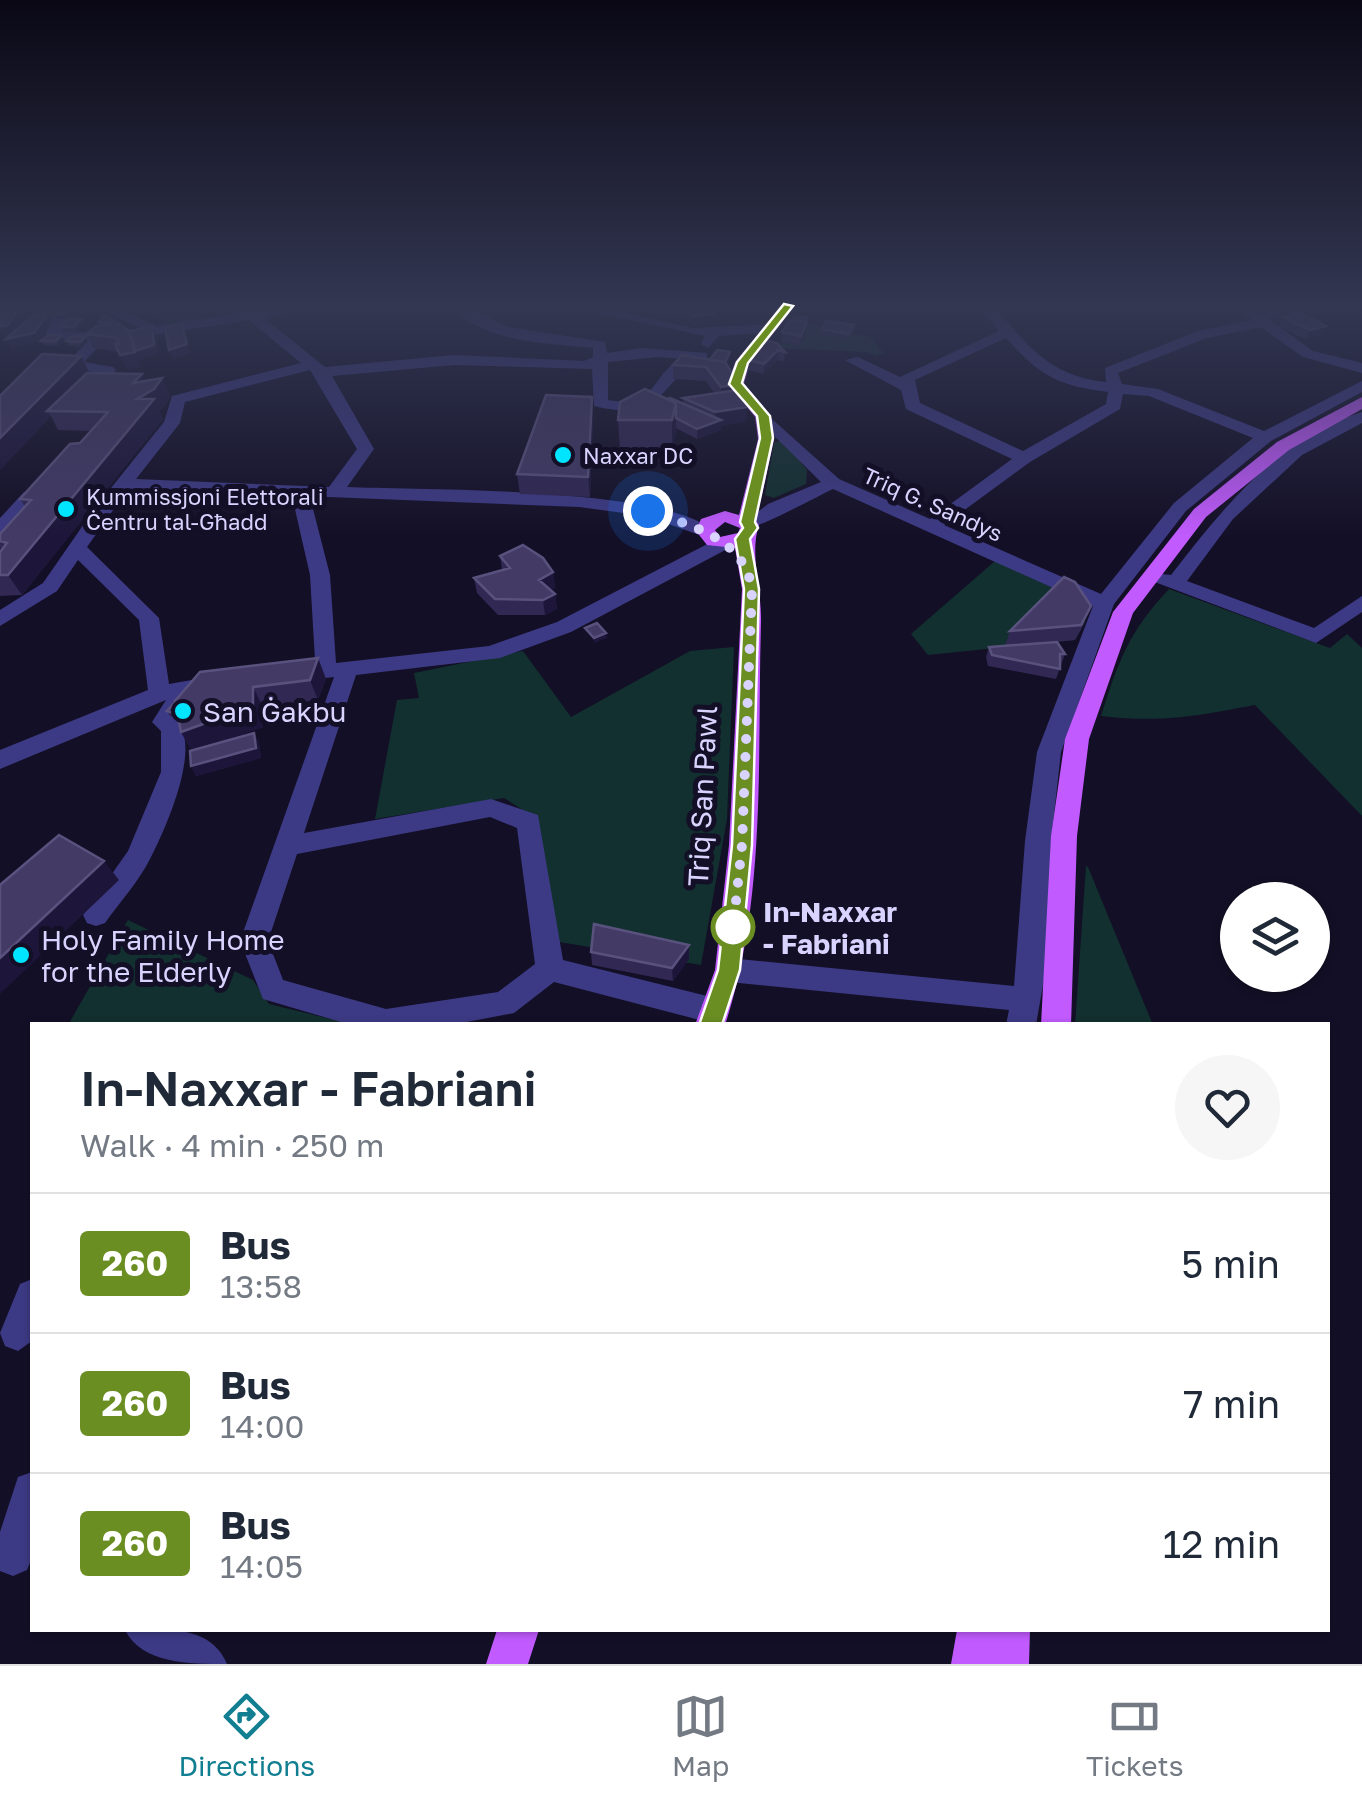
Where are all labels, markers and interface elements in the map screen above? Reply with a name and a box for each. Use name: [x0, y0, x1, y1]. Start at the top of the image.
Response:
place label: Naxxar DC: [583, 442, 693, 469]
marker: Naxxar DC: [552, 444, 574, 466]
street label: Triq G. Sandys: [859, 461, 1007, 547]
place label: Kummissjoni Elettorali Ċentru tal-Għadd: [86, 483, 324, 535]
your location: [623, 486, 673, 536]
marker: Kummissjoni Elettorali Ċentru tal-Għadd: [55, 498, 77, 520]
place label: San Ġakbu: [203, 695, 347, 728]
marker: San Ġakbu: [172, 700, 194, 722]
street label: Triq San Pawl: [681, 705, 723, 887]
map controls: [1220, 882, 1330, 992]
button: layers: [1220, 882, 1330, 992]
place label: In-Naxxar - Fabriani: [763, 895, 897, 960]
marker: In-Naxxar - Fabriani: [712, 906, 754, 948]
place label: Holy Family Home for the Elderly: [41, 923, 285, 988]
marker: Holy Family Home for the Elderly: [10, 944, 32, 966]
button: heart: [1175, 1055, 1280, 1160]
text: In-Naxxar - Fabriani: [80, 1059, 536, 1117]
text: Walk · 4 min · 250 m: [80, 1126, 384, 1164]
text: Bus: [220, 1222, 291, 1267]
text: 5 min: [1181, 1241, 1280, 1286]
text: 260: [102, 1242, 168, 1284]
text: 13:58: [220, 1267, 302, 1305]
text: Bus: [220, 1362, 291, 1407]
text: 7 min: [1183, 1381, 1280, 1426]
text: 260: [102, 1382, 168, 1424]
text: 14:00: [220, 1407, 304, 1445]
text: Bus: [220, 1502, 291, 1547]
text: 12 min: [1163, 1521, 1280, 1566]
text: 260: [102, 1522, 168, 1564]
text: 14:05: [220, 1547, 303, 1585]
tab: Directions: [178, 1689, 315, 1782]
tab: Map: [672, 1689, 729, 1782]
tab: Tickets: [1086, 1689, 1184, 1782]

